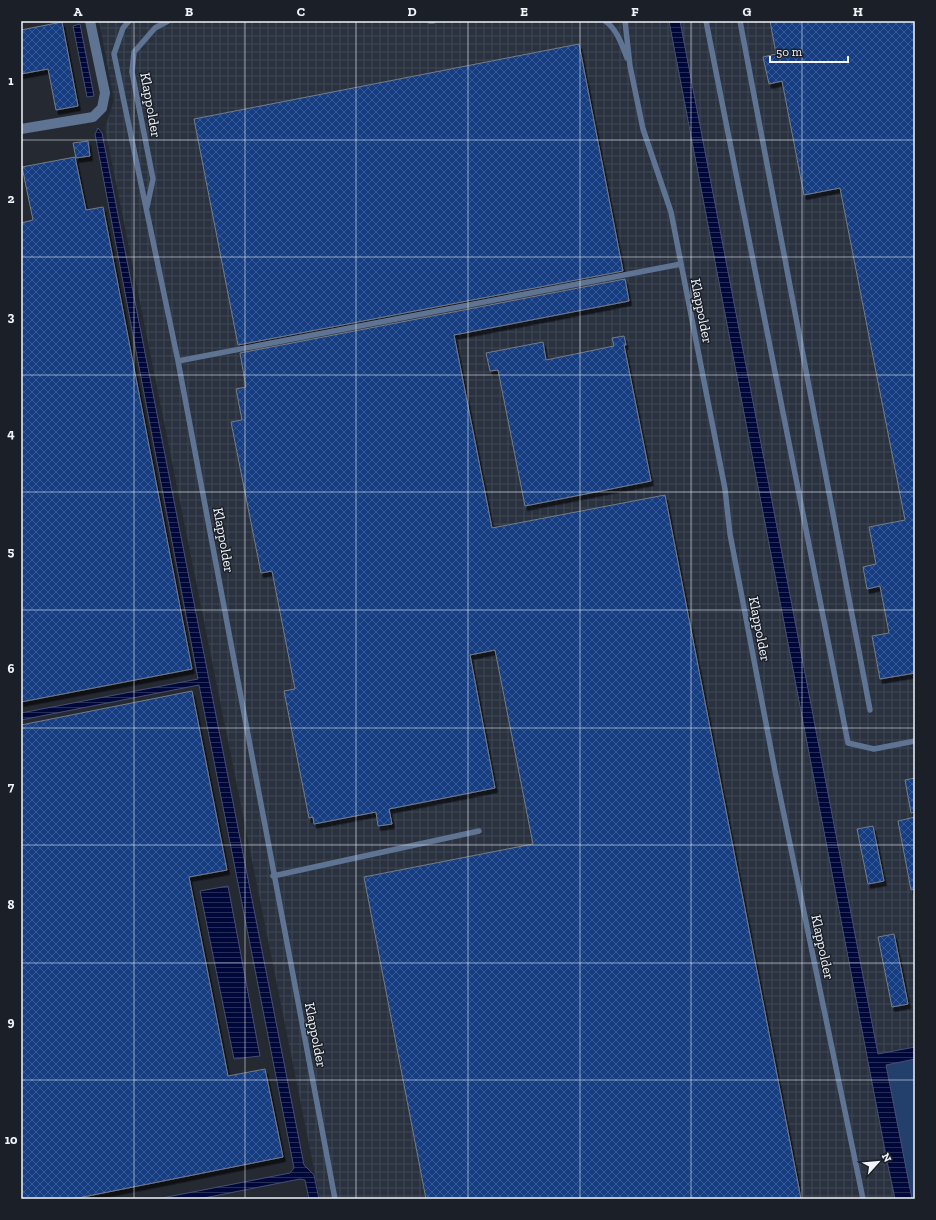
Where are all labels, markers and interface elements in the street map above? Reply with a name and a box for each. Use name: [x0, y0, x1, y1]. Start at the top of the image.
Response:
text: A: [74, 4, 83, 19]
text: B: [185, 4, 193, 19]
text: C: [297, 4, 305, 19]
text: D: [407, 4, 417, 19]
text: E: [520, 4, 528, 19]
text: F: [631, 4, 639, 19]
text: G: [743, 4, 752, 19]
text: H: [853, 4, 863, 19]
scale bar: [770, 38, 848, 64]
text: 50 m: [776, 45, 803, 59]
street label: Klappolder: [136, 71, 165, 139]
text: 1: [8, 73, 14, 88]
text: 2: [8, 191, 15, 206]
street label: Klappolder: [687, 277, 716, 345]
text: 3: [8, 309, 15, 324]
text: 4: [7, 426, 15, 441]
street label: Klappolder: [209, 506, 238, 574]
text: 5: [8, 544, 15, 559]
street label: Klappolder: [745, 595, 774, 663]
text: 6: [8, 661, 15, 676]
text: 7: [8, 779, 15, 794]
text: 8: [7, 897, 15, 912]
street label: Klappolder: [807, 913, 838, 981]
street label: Klappolder: [301, 1001, 330, 1069]
text: 9: [8, 1014, 15, 1029]
text: 10: [5, 1132, 18, 1147]
north arrow: [858, 1142, 898, 1182]
text: N: [879, 1151, 894, 1165]

